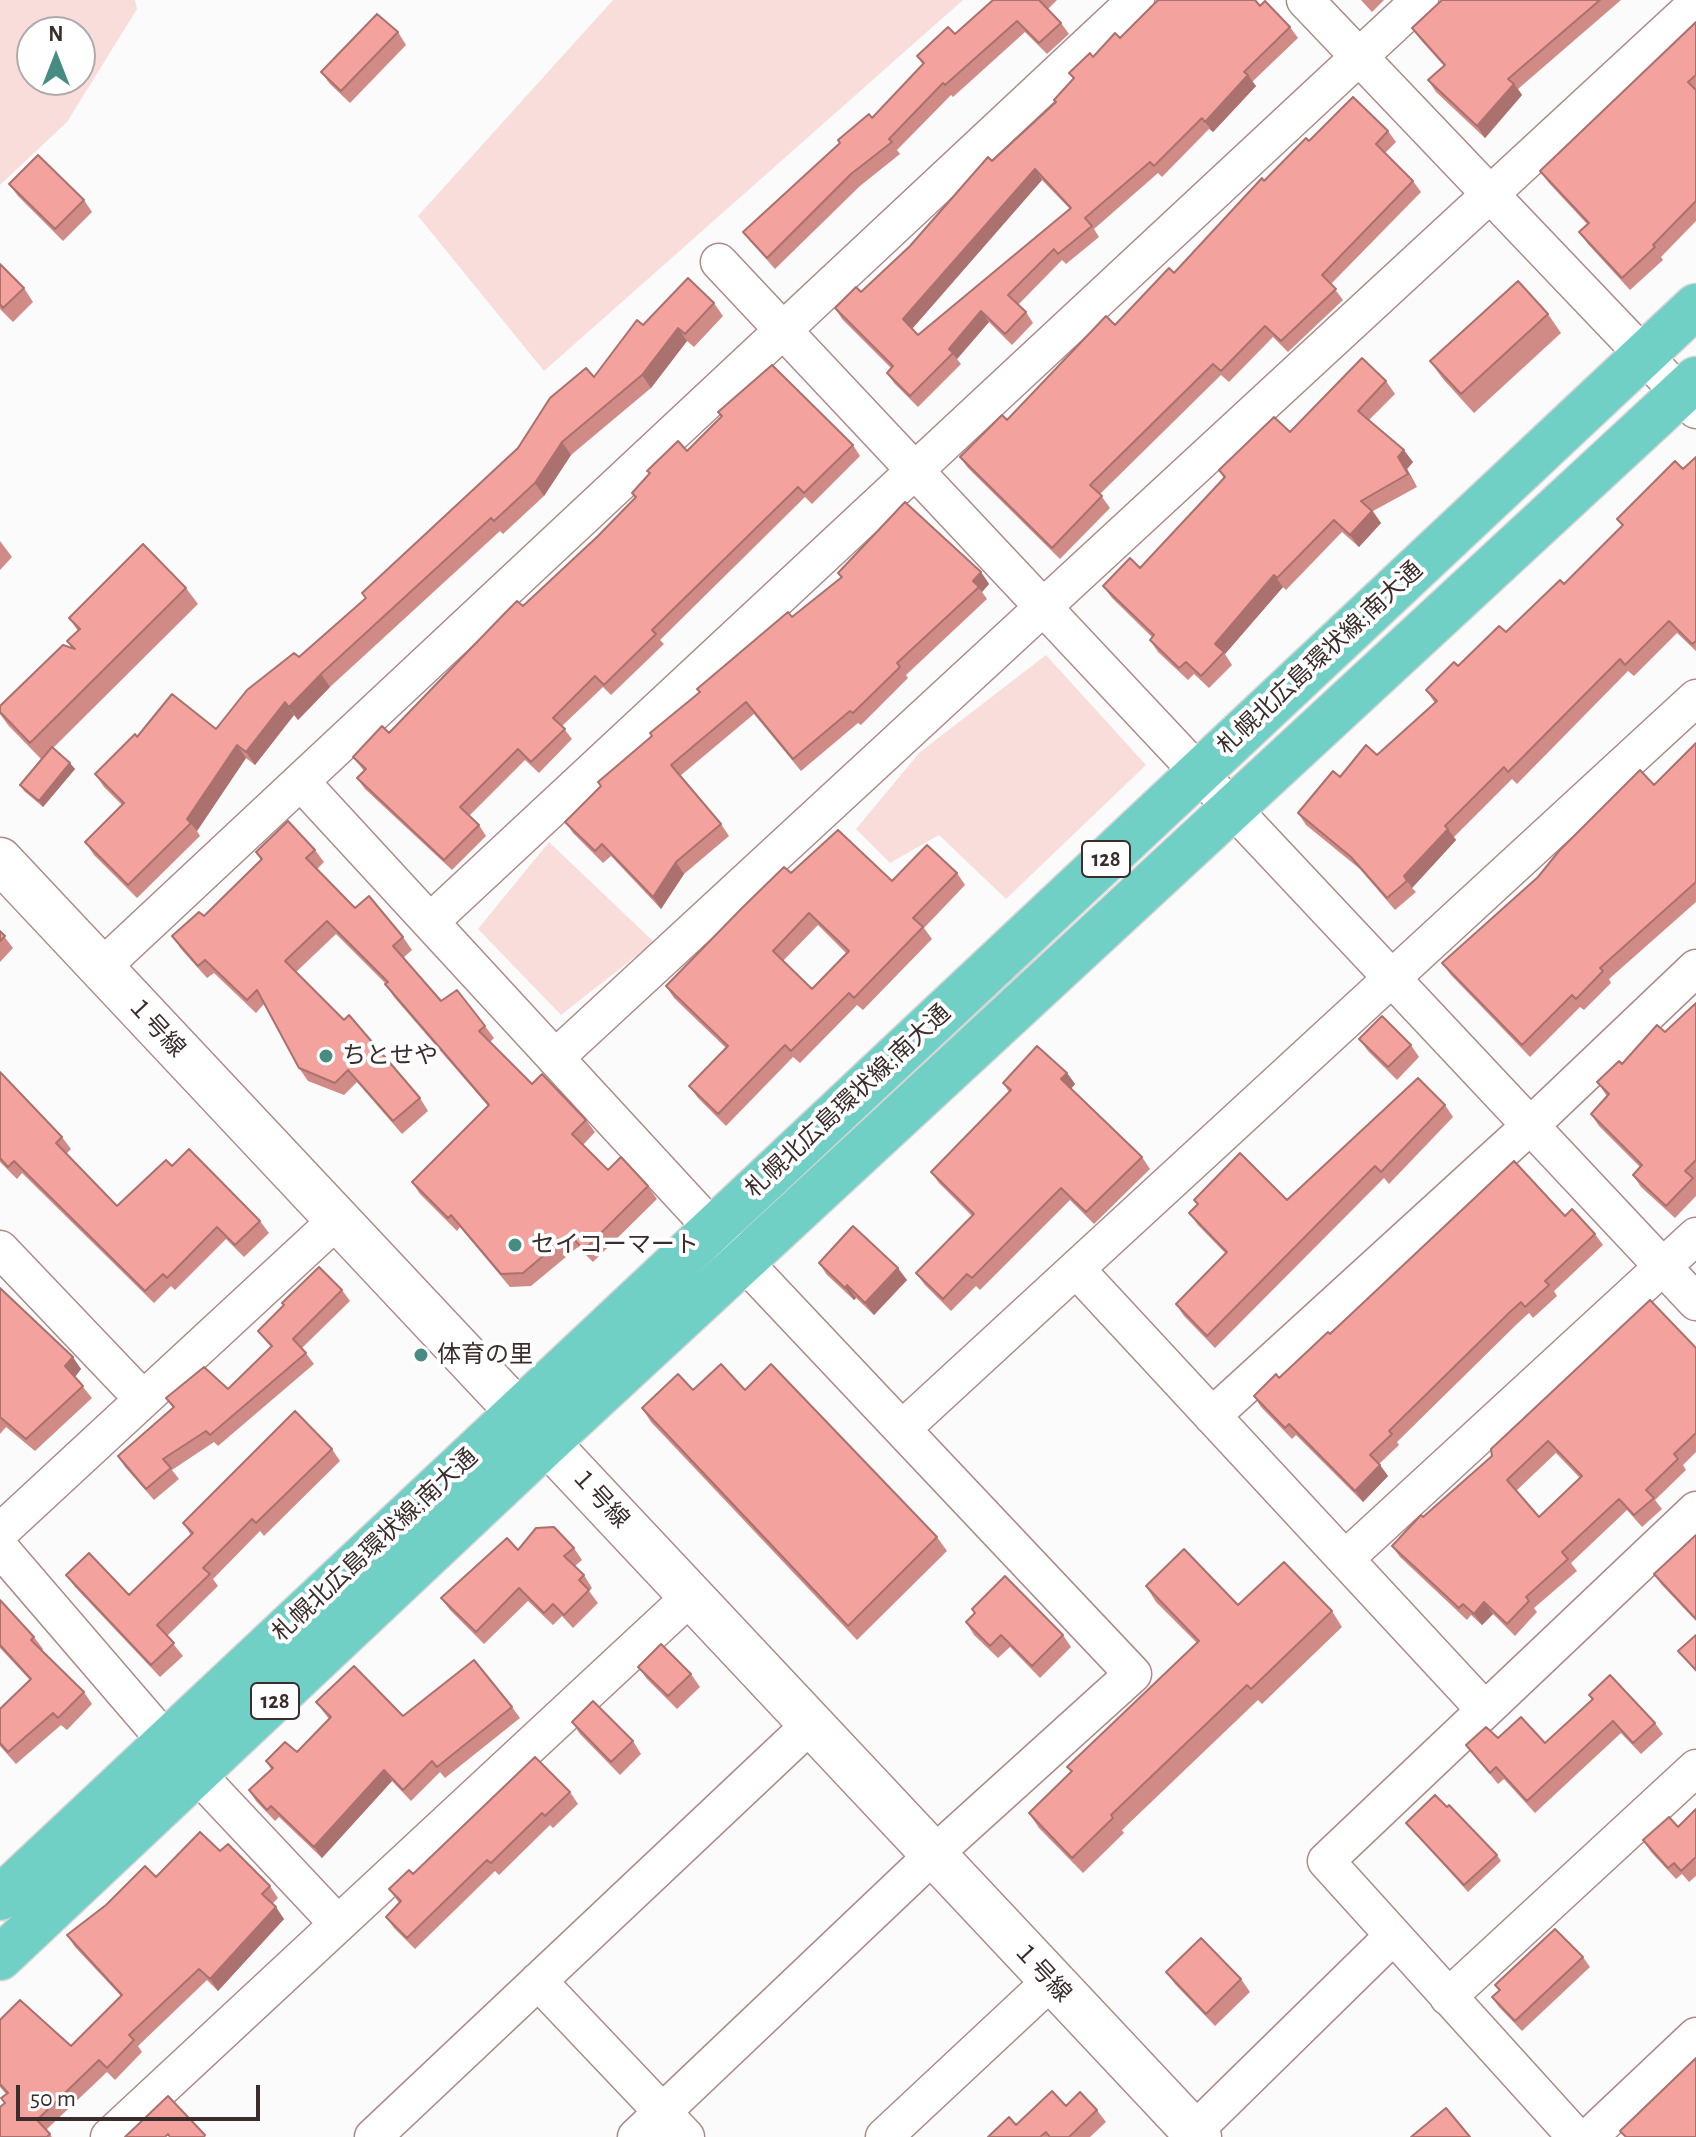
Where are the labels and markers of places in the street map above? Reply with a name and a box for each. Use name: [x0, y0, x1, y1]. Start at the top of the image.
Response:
place label: ちとせや: [342, 1042, 438, 1070]
marker: ちとせや: [317, 1047, 335, 1065]
place label: セイコーマート: [531, 1231, 699, 1259]
marker: セイコーマート: [506, 1236, 524, 1254]
place label: 体育の里: [437, 1341, 533, 1369]
marker: 体育の里: [412, 1346, 430, 1364]

